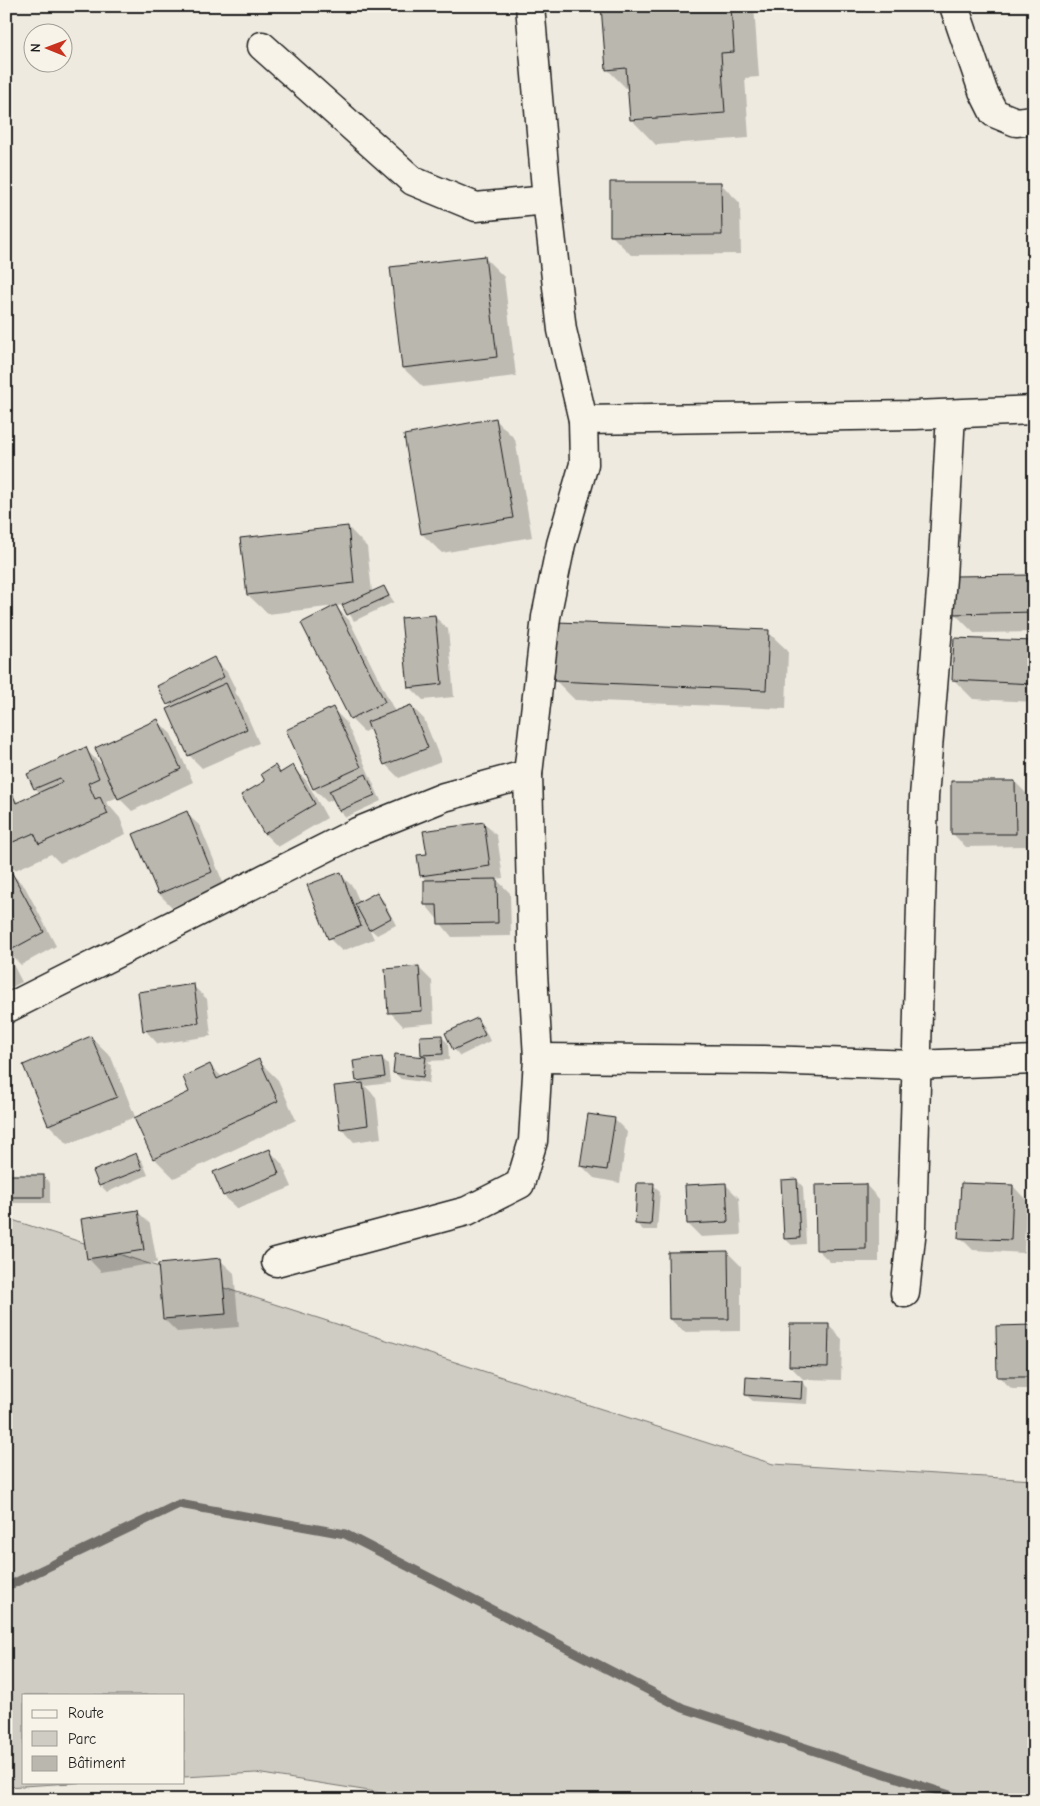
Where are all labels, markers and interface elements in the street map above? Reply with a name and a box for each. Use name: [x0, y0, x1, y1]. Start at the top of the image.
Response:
north arrow: [22, 22, 72, 72]
text: N: [27, 43, 44, 52]
legend: [22, 1694, 185, 1784]
text: Route: [68, 1704, 104, 1722]
text: Parc: [68, 1730, 96, 1748]
text: Bâtiment: [68, 1754, 126, 1772]

